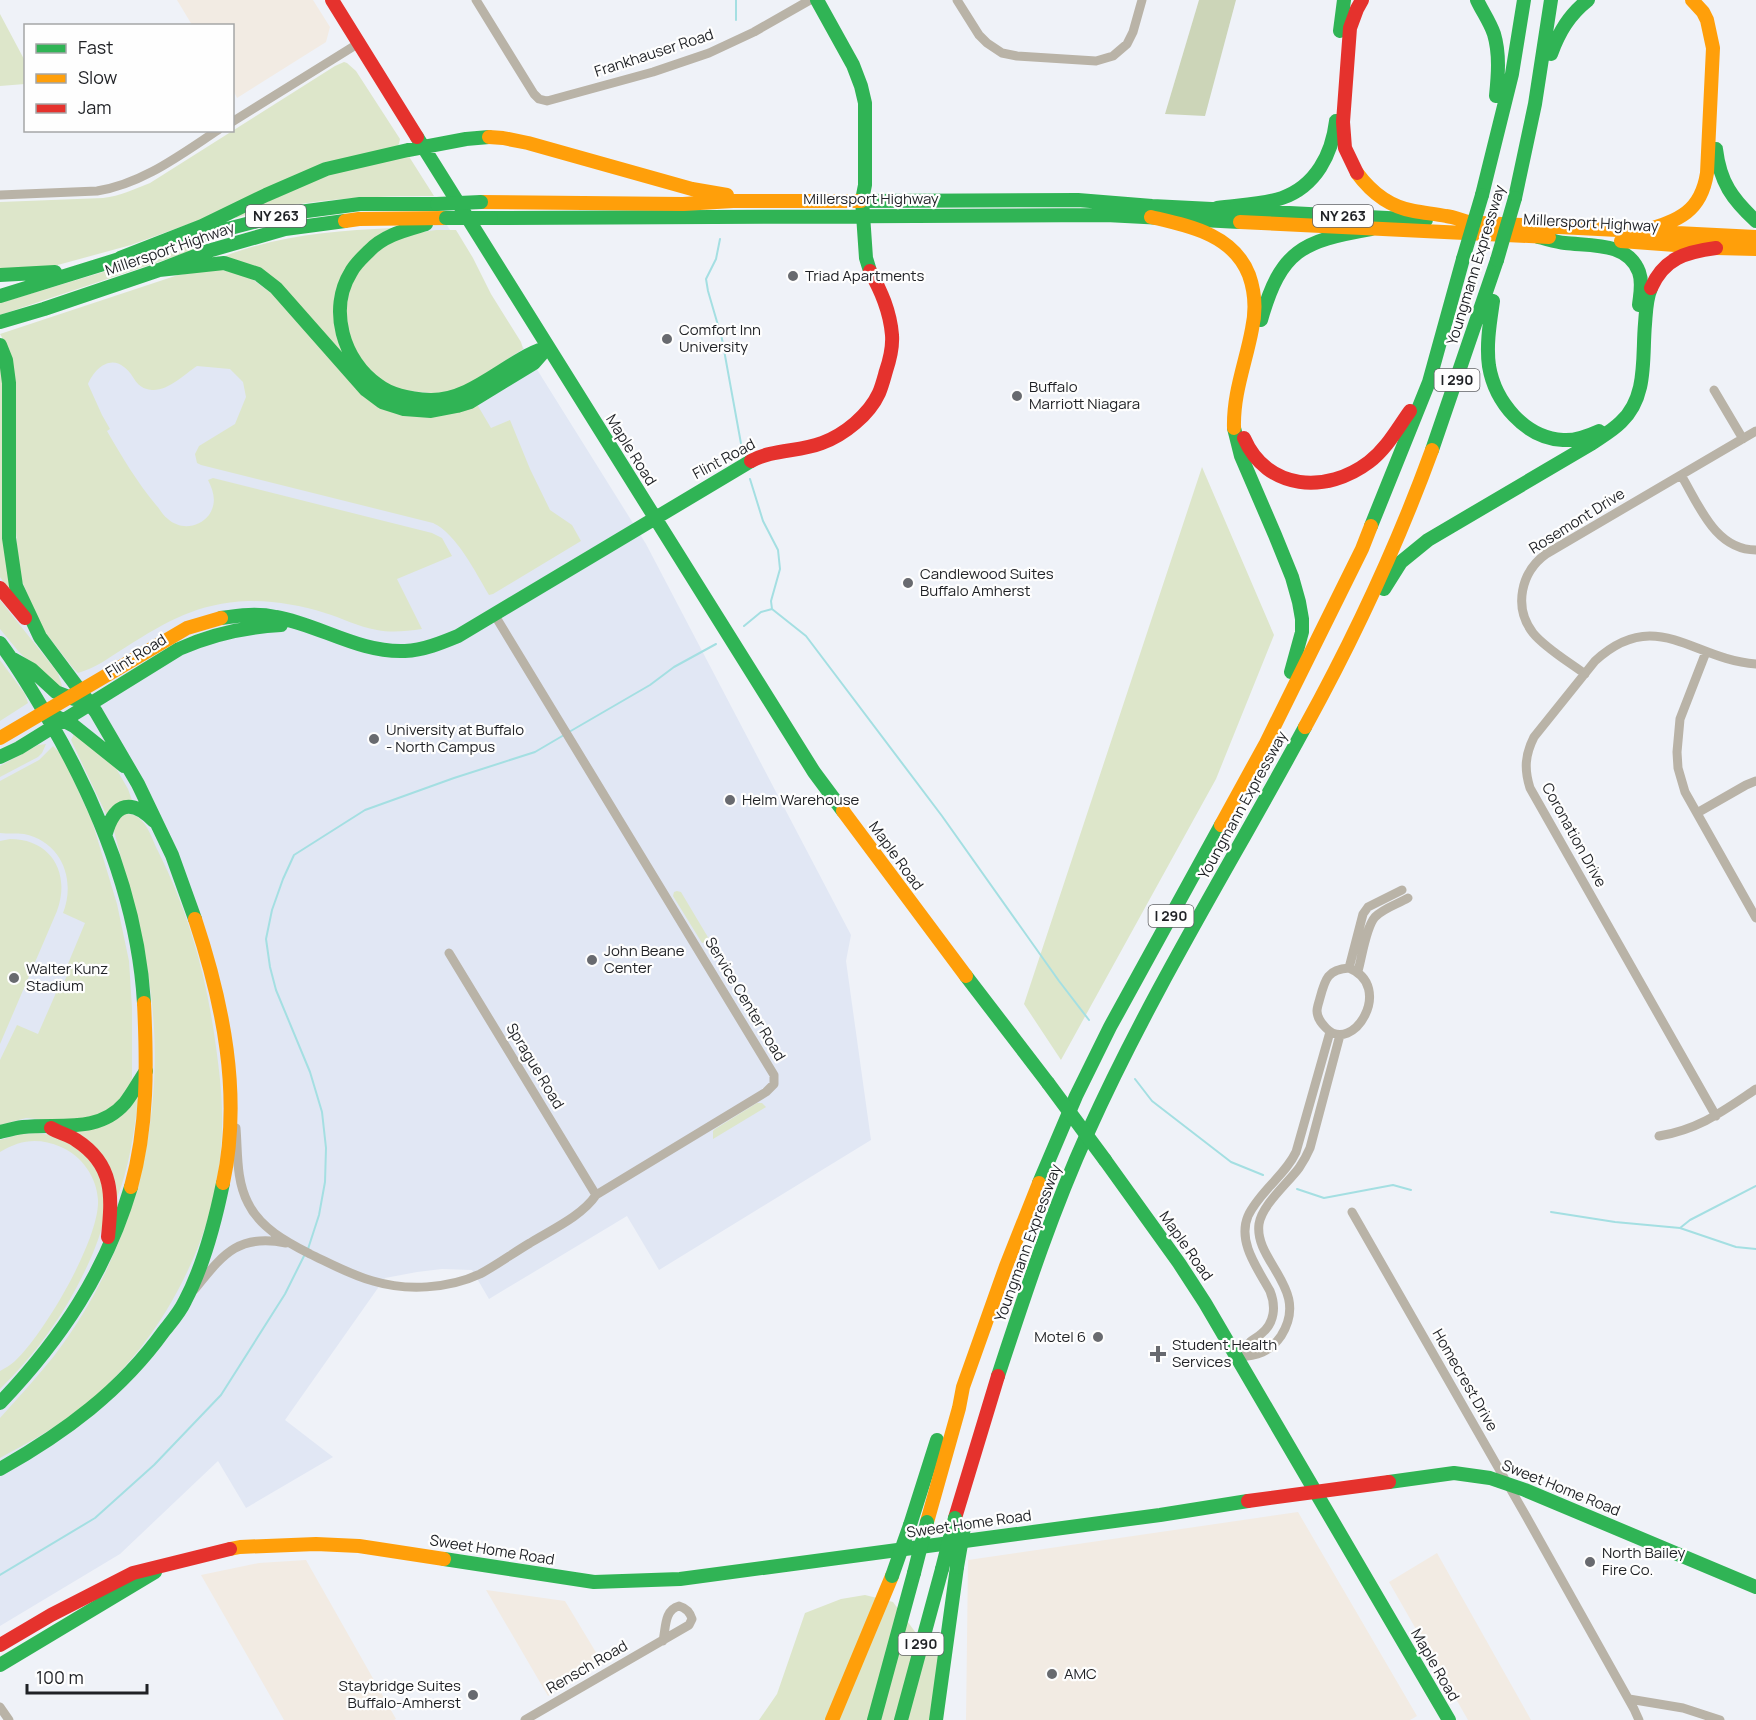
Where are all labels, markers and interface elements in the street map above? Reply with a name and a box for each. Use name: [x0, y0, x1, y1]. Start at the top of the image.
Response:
street label: Frankhauser Road: [592, 23, 716, 82]
legend: [24, 24, 234, 132]
text: Fast: [78, 35, 113, 59]
text: Slow: [78, 65, 118, 89]
text: Jam: [78, 95, 112, 119]
street label: Youngmann Expressway: [1441, 182, 1510, 347]
street label: Millersport Highway: [803, 188, 939, 209]
road number: NY 263: [246, 205, 306, 227]
road number: NY 263: [1313, 205, 1373, 227]
street label: Millersport Highway: [1523, 208, 1659, 237]
street label: Millersport Highway: [102, 217, 237, 281]
place label: Triad Apartments: [805, 265, 925, 286]
marker: Triad Apartments: [786, 269, 800, 283]
place label: Comfort Inn University: [679, 319, 761, 357]
marker: Comfort Inn University: [660, 332, 674, 346]
road number: I 290: [1434, 369, 1480, 391]
place label: Buffalo Marriott Niagara: [1029, 376, 1140, 414]
marker: Buffalo Marriott Niagara: [1010, 389, 1024, 403]
street label: Maple Road: [601, 410, 662, 489]
street label: Flint Road: [689, 433, 759, 484]
street label: Rosemont Drive: [1525, 483, 1629, 558]
place label: Candlewood Suites Buffalo Amherst: [920, 563, 1054, 601]
marker: Candlewood Suites Buffalo Amherst: [901, 576, 915, 590]
street label: Flint Road: [101, 629, 170, 683]
place label: University at Buffalo - North Campus: [386, 719, 524, 757]
street label: Youngmann Expressway: [1193, 727, 1292, 883]
marker: University at Buffalo - North Campus: [367, 732, 381, 746]
street label: Coronation Drive: [1537, 779, 1612, 891]
place label: Helm Warehouse: [742, 789, 860, 810]
marker: Helm Warehouse: [723, 793, 737, 807]
street label: Maple Road: [864, 817, 929, 894]
road number: I 290: [1148, 905, 1194, 927]
street label: Service Center Road: [700, 933, 791, 1065]
place label: John Beane Center: [604, 940, 685, 978]
marker: John Beane Center: [585, 953, 599, 967]
place label: Walter Kunz Stadium: [26, 958, 108, 996]
marker: Walter Kunz Stadium: [7, 971, 21, 985]
street label: Sprague Road: [502, 1019, 569, 1113]
street label: Youngmann Expressway: [989, 1161, 1066, 1325]
street label: Maple Road: [1155, 1207, 1218, 1285]
street label: Homecrest Drive: [1428, 1325, 1503, 1435]
place label: Motel 6: [1034, 1326, 1086, 1347]
marker: Motel 6: [1091, 1330, 1105, 1344]
place label: Student Health Services: [1172, 1334, 1277, 1372]
marker: Student Health Services: [1149, 1345, 1167, 1363]
street label: Sweet Home Road: [1499, 1454, 1624, 1521]
street label: Sweet Home Road: [905, 1504, 1033, 1543]
street label: Sweet Home Road: [428, 1529, 556, 1570]
place label: North Bailey Fire Co.: [1602, 1542, 1686, 1580]
marker: North Bailey Fire Co.: [1583, 1555, 1597, 1569]
street label: Maple Road: [1406, 1625, 1465, 1705]
road number: I 290: [898, 1633, 944, 1655]
street label: Rensch Road: [542, 1635, 631, 1698]
scale bar: [27, 1657, 147, 1695]
place label: AMC: [1064, 1663, 1097, 1684]
text: 100 m: [36, 1665, 84, 1689]
marker: AMC: [1045, 1667, 1059, 1681]
place label: Staybridge Suites Buffalo-Amherst: [339, 1675, 461, 1713]
marker: Staybridge Suites Buffalo-Amherst: [466, 1688, 480, 1702]

